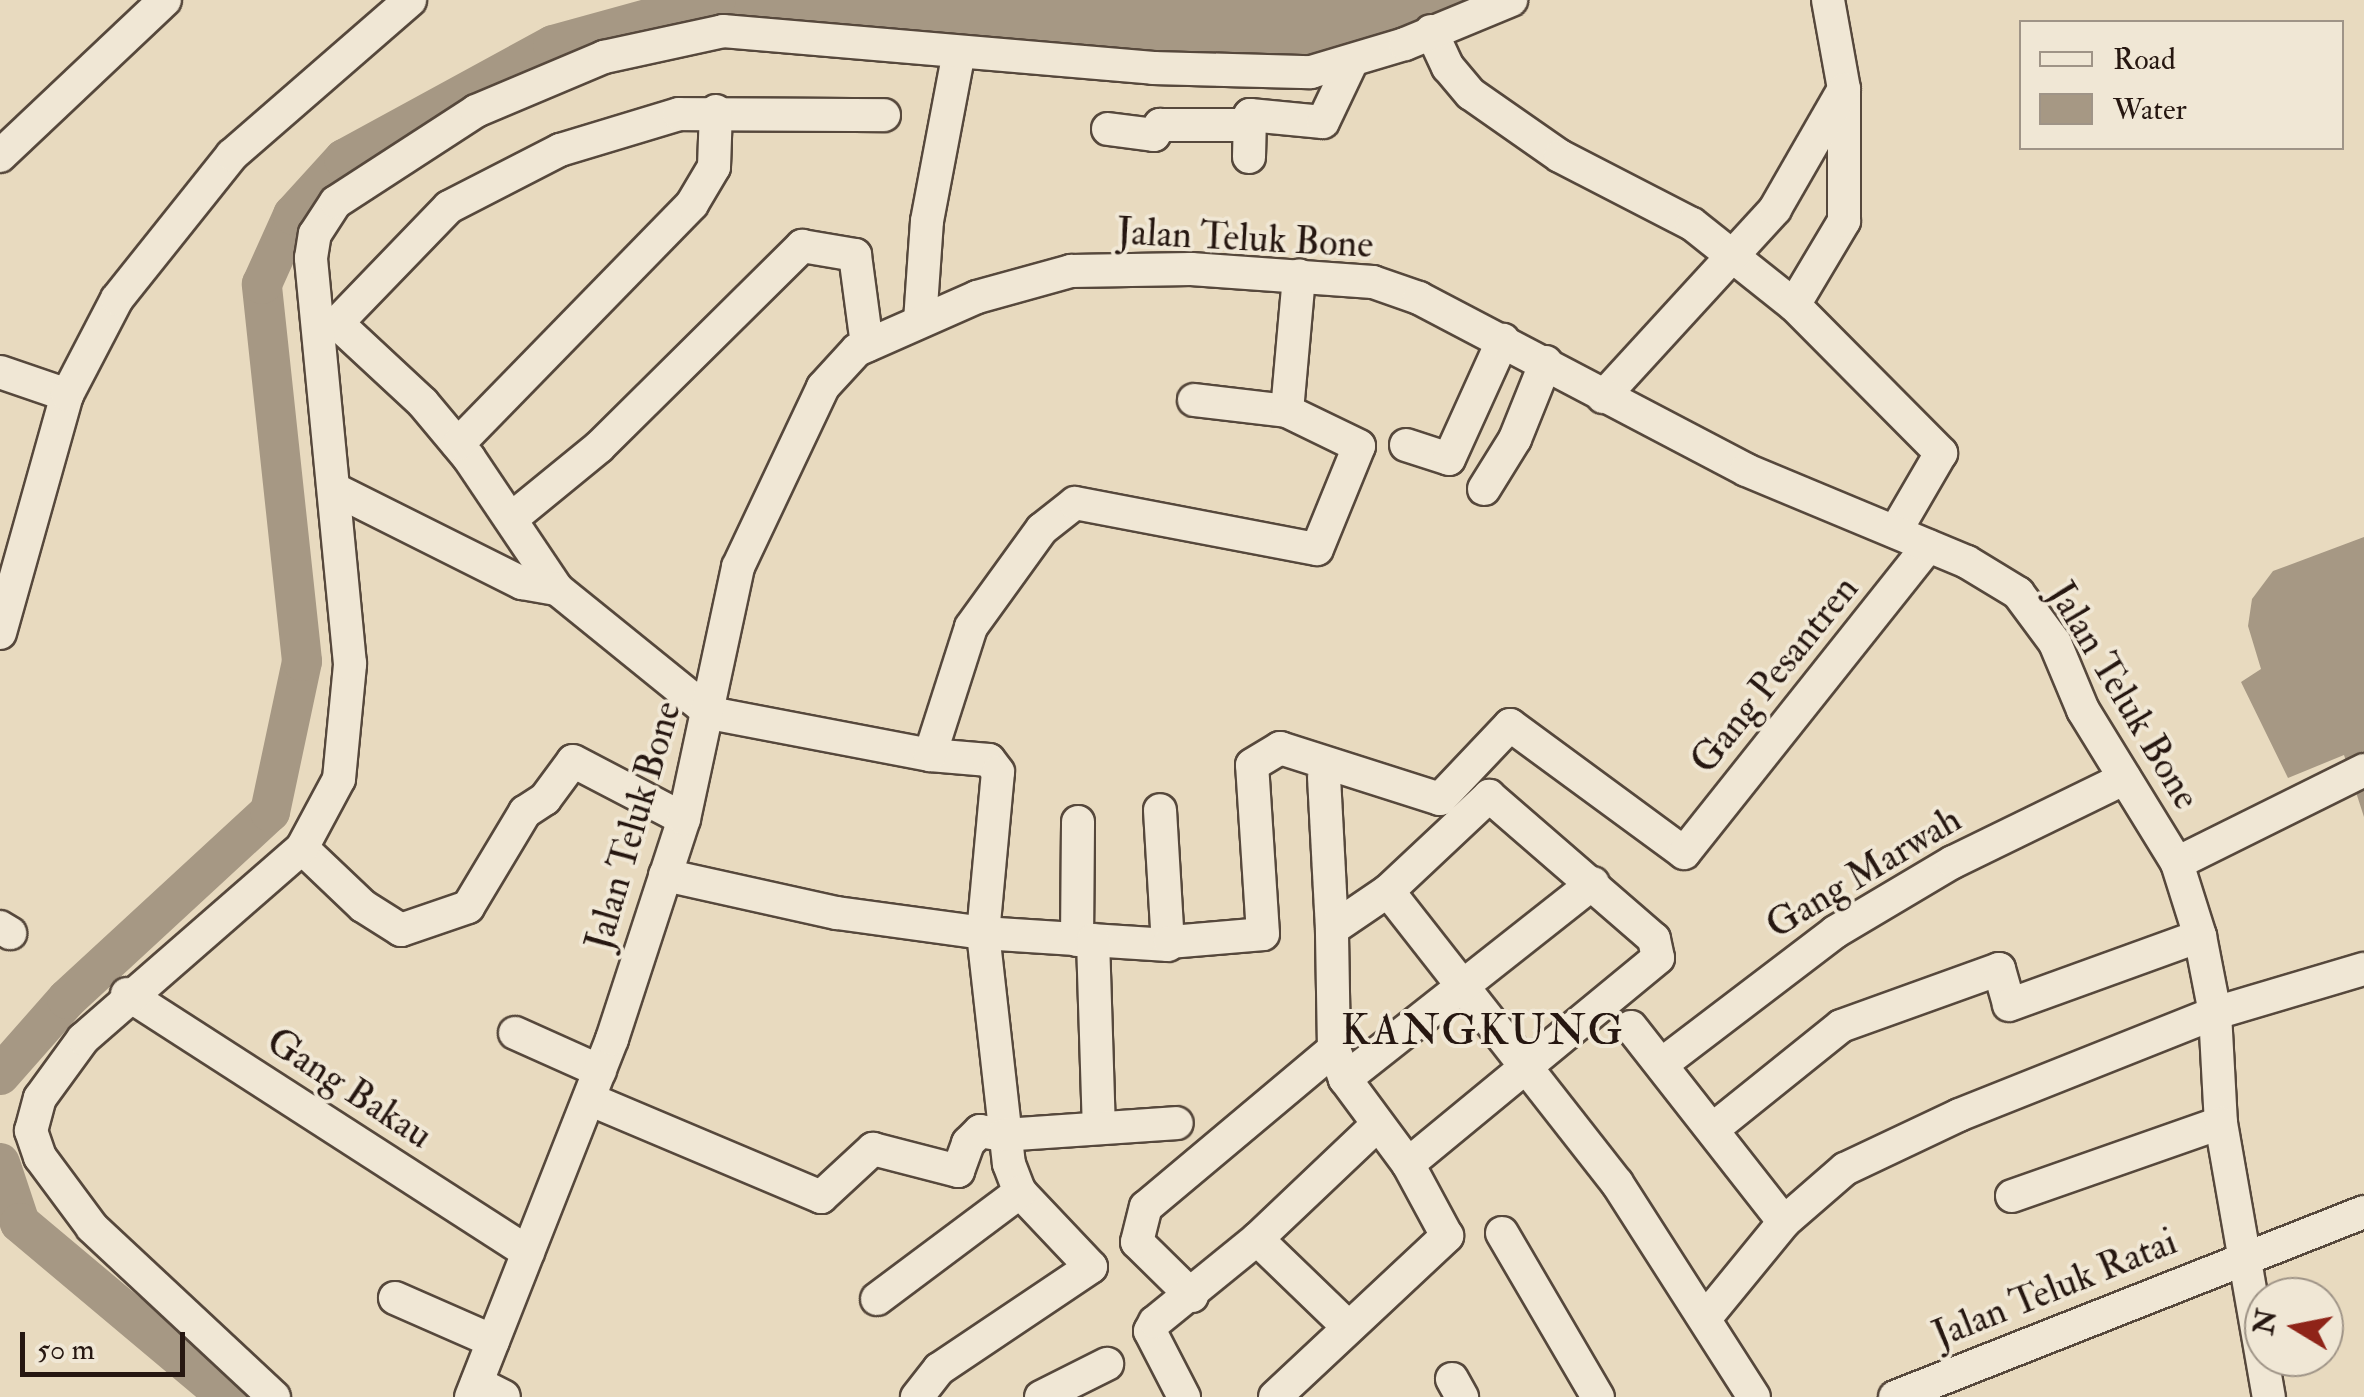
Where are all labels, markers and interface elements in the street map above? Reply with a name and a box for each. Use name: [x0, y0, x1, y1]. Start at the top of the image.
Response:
legend: [2019, 20, 2344, 150]
text: Road: [2113, 41, 2176, 78]
text: Water: [2113, 91, 2187, 128]
street label: Jalan Teluk Bone: [1116, 210, 1374, 268]
street label: Gang Pesantren: [1682, 567, 1868, 783]
street label: Jalan Teluk Bone: [2037, 574, 2209, 818]
street label: Jalan Teluk Bone: [577, 696, 691, 956]
street label: Gang Marwah: [1758, 797, 1970, 949]
district label: KANGKUNG: [1341, 1006, 1625, 1056]
street label: Gang Bakau: [258, 1019, 440, 1159]
street label: Jalan Teluk Ratai: [1926, 1219, 2184, 1359]
north arrow: [2244, 1277, 2344, 1377]
text: N: [2247, 1307, 2285, 1337]
scale bar: [25, 1312, 190, 1374]
text: 50 m: [37, 1331, 95, 1368]

